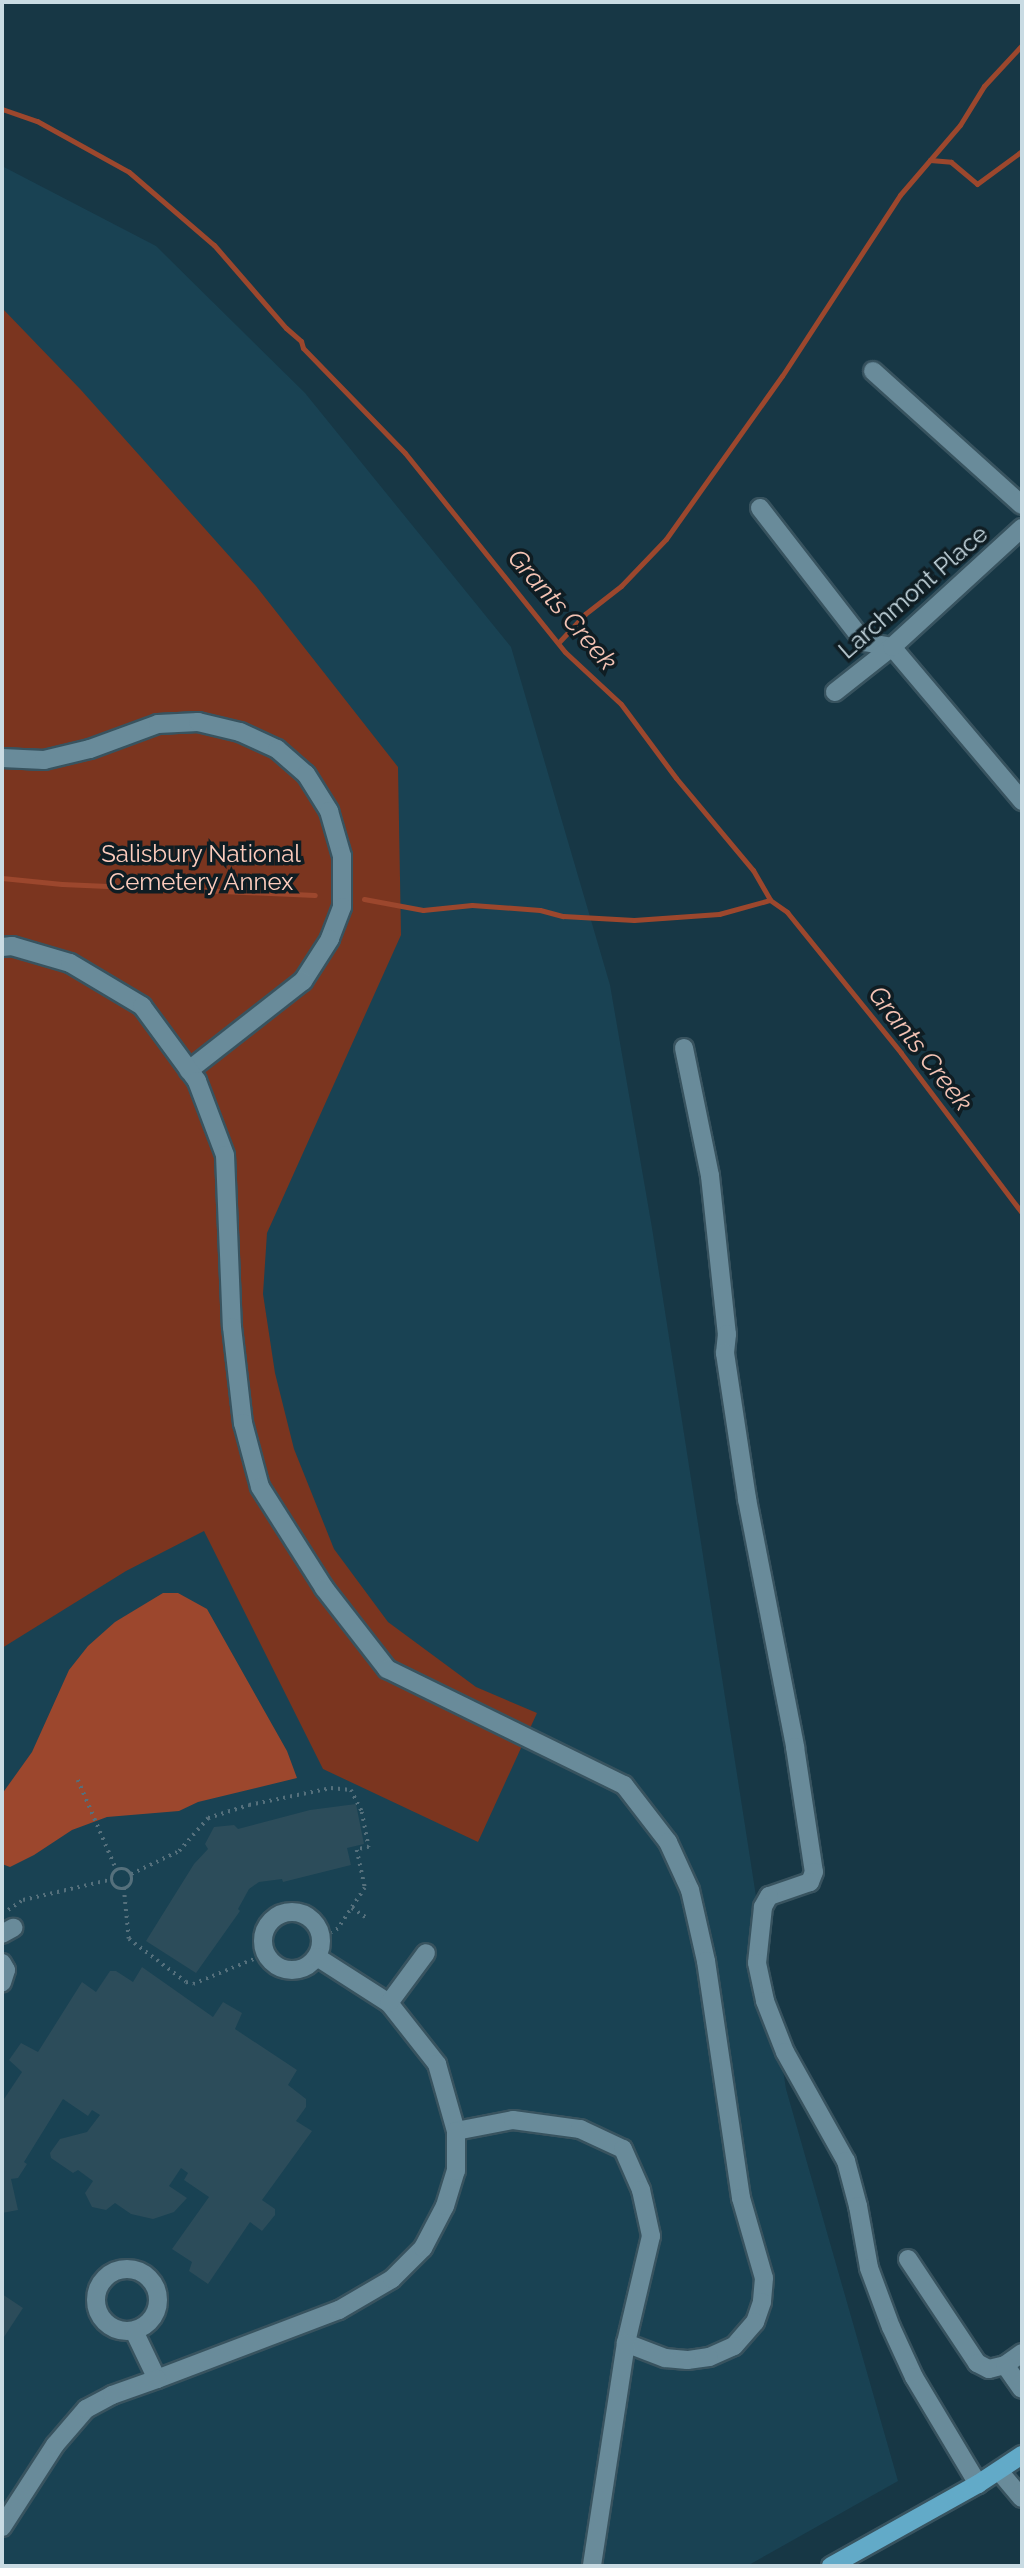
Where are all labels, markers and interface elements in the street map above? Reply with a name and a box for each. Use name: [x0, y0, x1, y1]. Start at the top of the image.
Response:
street label: Larchmont Place: [832, 519, 994, 665]
water label: Grants Creek: [501, 543, 623, 677]
park label: Salisbury National Cemetery Annex: [101, 840, 301, 896]
water label: Grants Creek: [861, 980, 979, 1118]

